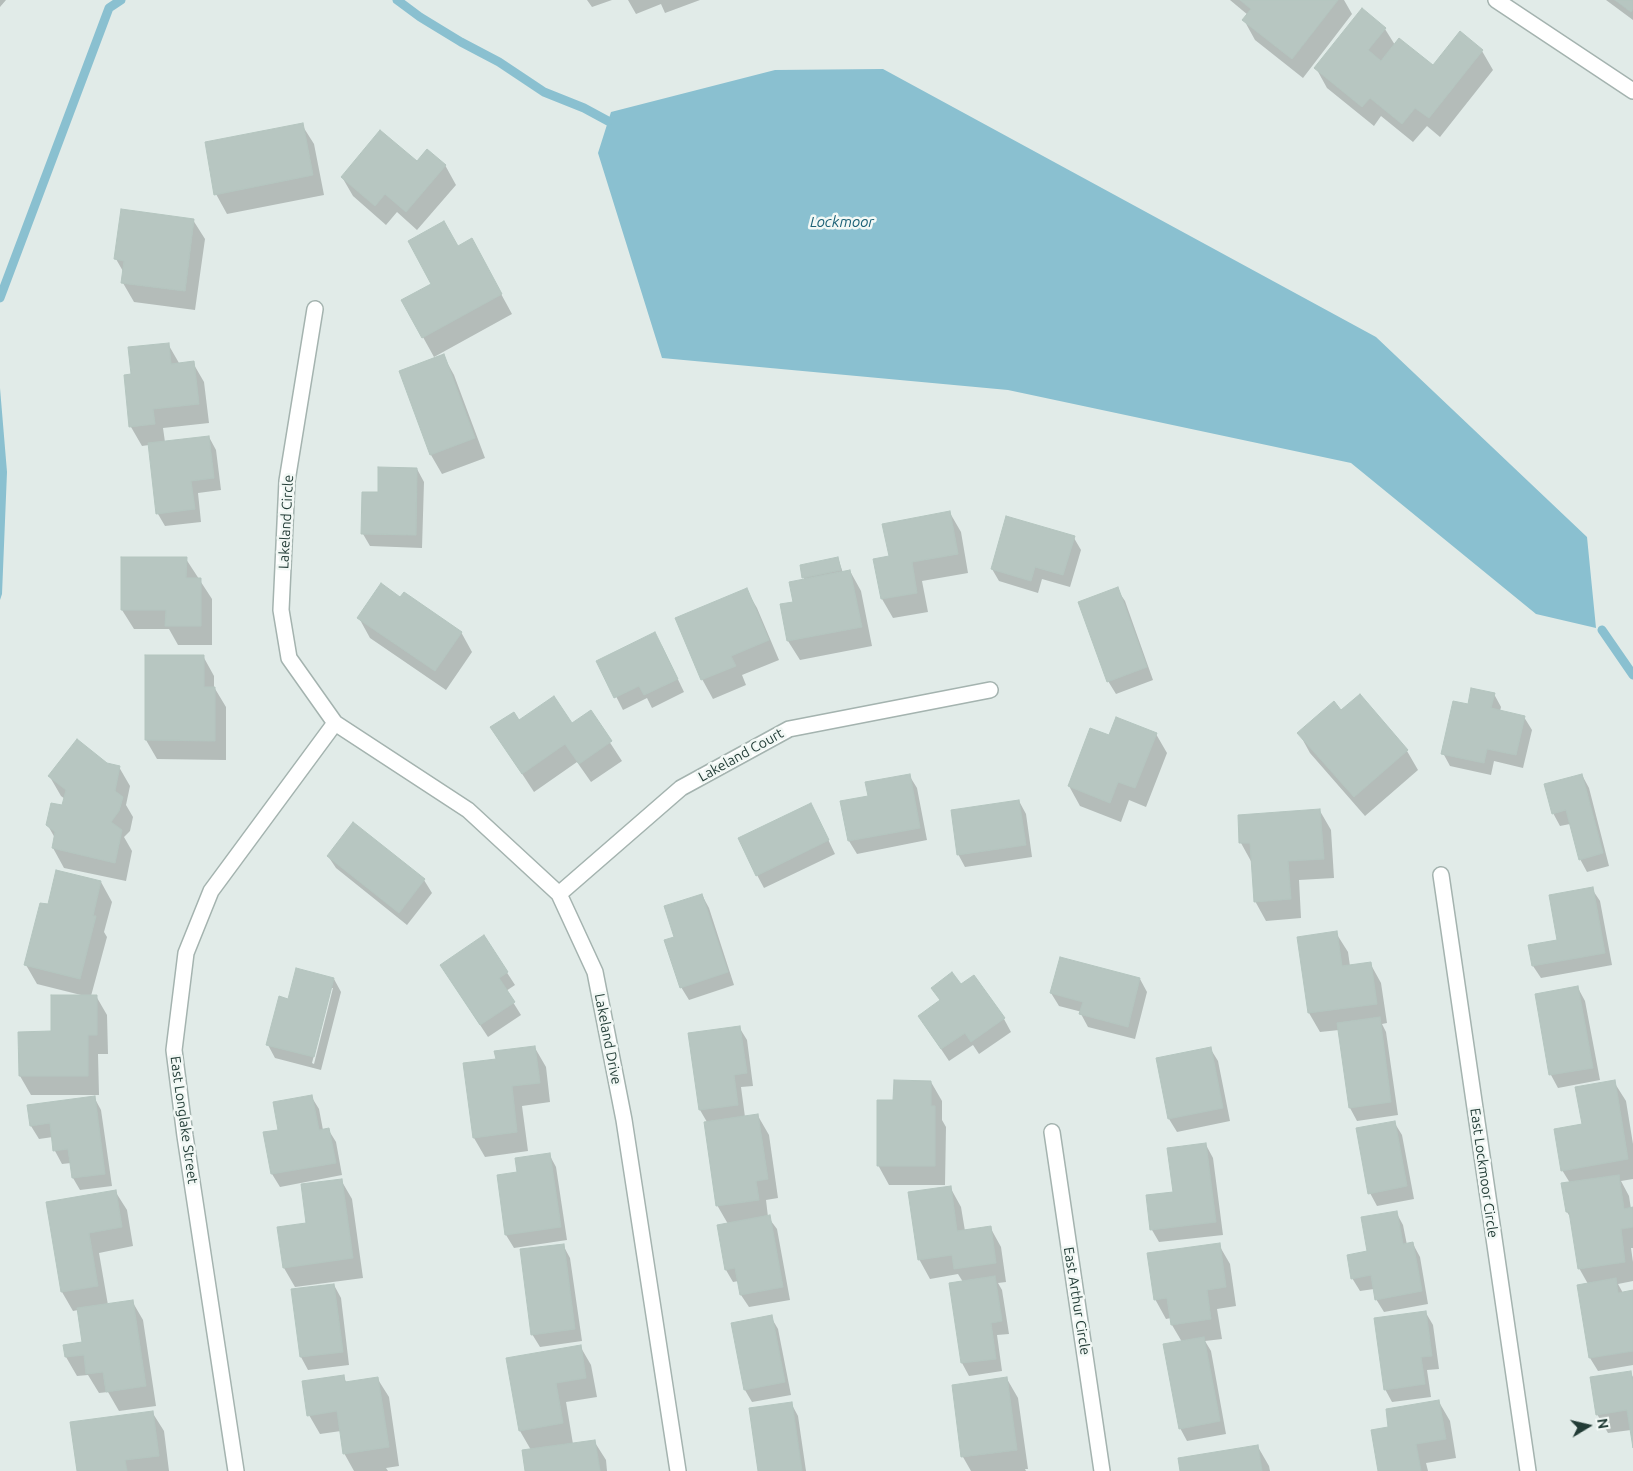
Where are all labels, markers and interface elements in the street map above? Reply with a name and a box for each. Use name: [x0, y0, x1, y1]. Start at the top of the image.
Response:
water label: Lockmoor: [810, 213, 874, 231]
street label: Lakeland Circle: [275, 474, 297, 570]
street label: Lakeland Court: [695, 725, 787, 785]
street label: Lakeland Drive: [591, 992, 625, 1086]
street label: East Longlake Street: [167, 1055, 201, 1185]
street label: East Lockmoor Circle: [1467, 1107, 1501, 1239]
street label: East Arthur Circle: [1060, 1246, 1094, 1356]
north arrow: [1563, 1401, 1613, 1451]
text: N: [1594, 1417, 1612, 1430]

